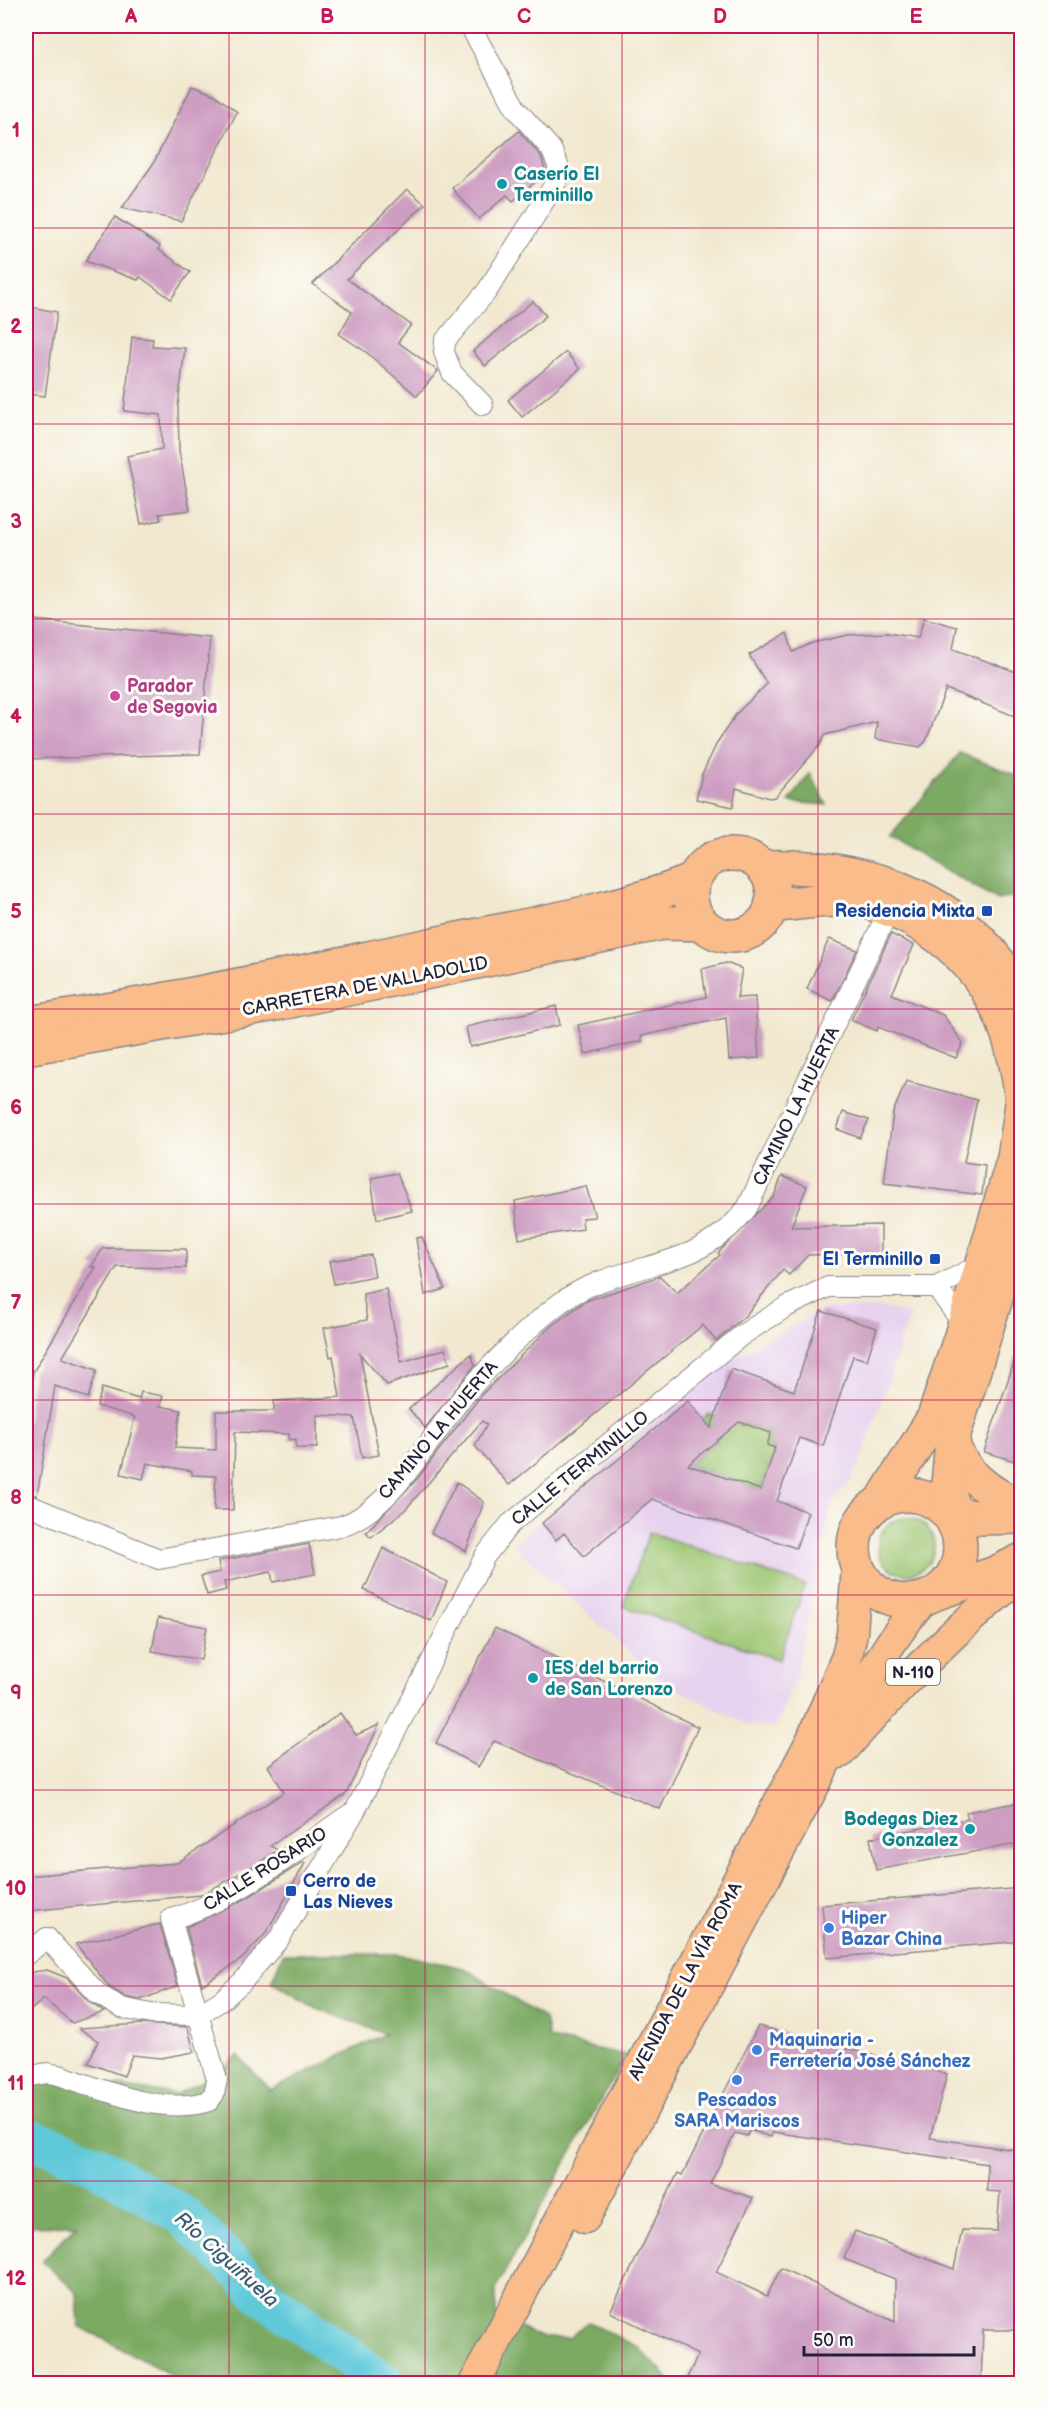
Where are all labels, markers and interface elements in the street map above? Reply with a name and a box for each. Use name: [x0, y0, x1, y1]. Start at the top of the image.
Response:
text: A: [124, 5, 138, 29]
text: B: [320, 5, 334, 29]
text: C: [517, 5, 531, 29]
text: D: [713, 5, 727, 29]
text: E: [910, 5, 923, 29]
text: 1: [12, 119, 20, 143]
place label: Caserío El Terminillo: [514, 164, 599, 206]
marker: Caserío El Terminillo: [495, 177, 509, 191]
text: 2: [10, 315, 22, 339]
text: 3: [10, 510, 22, 534]
place label: Parador de Segovia: [127, 676, 217, 718]
marker: Parador de Segovia: [108, 689, 122, 703]
text: 4: [10, 705, 22, 729]
text: 5: [10, 900, 22, 924]
place label: Residencia Mixta: [835, 901, 975, 922]
marker: Residencia Mixta: [980, 904, 994, 918]
street label: CARRETERA DE VALLADOLID: [240, 952, 490, 1021]
street label: CAMINO LA HUERTA: [749, 1023, 844, 1189]
text: 6: [10, 1096, 22, 1120]
place label: El Terminillo: [823, 1249, 923, 1270]
marker: El Terminillo: [928, 1252, 942, 1266]
text: 7: [10, 1291, 22, 1315]
street label: CAMINO LA HUERTA: [374, 1357, 502, 1504]
street label: CALLE TERMINILLO: [508, 1407, 653, 1530]
text: 8: [10, 1486, 22, 1510]
place label: IES del barrio de San Lorenzo: [545, 1658, 673, 1700]
road number: N-110: [886, 1659, 940, 1685]
marker: IES del barrio de San Lorenzo: [526, 1671, 540, 1685]
text: 9: [10, 1681, 22, 1705]
place label: Bodegas Diez Gonzalez: [844, 1809, 958, 1851]
marker: Bodegas Diez Gonzalez: [963, 1822, 977, 1836]
street label: CALLE ROSARIO: [200, 1823, 331, 1916]
place label: Cerro de Las Nieves: [303, 1871, 393, 1913]
text: 10: [6, 1877, 26, 1901]
street label: AVENIDA DE LA VÍA ROMA: [622, 1878, 747, 2084]
marker: Cerro de Las Nieves: [284, 1884, 298, 1898]
place label: Hiper Bazar China: [841, 1908, 942, 1950]
marker: Hiper Bazar China: [822, 1921, 836, 1935]
place label: Maquinaria - Ferretería José Sánchez: [769, 2030, 971, 2072]
marker: Maquinaria - Ferretería José Sánchez: [750, 2043, 764, 2057]
text: 11: [8, 2072, 24, 2096]
marker: Pescados SARA Mariscos: [730, 2073, 744, 2087]
place label: Pescados SARA Mariscos: [674, 2090, 800, 2132]
water label: Río Ciguiñuela: [169, 2207, 283, 2313]
text: 12: [6, 2267, 26, 2291]
scale bar: [804, 2319, 974, 2357]
text: 50 m: [813, 2330, 854, 2351]

